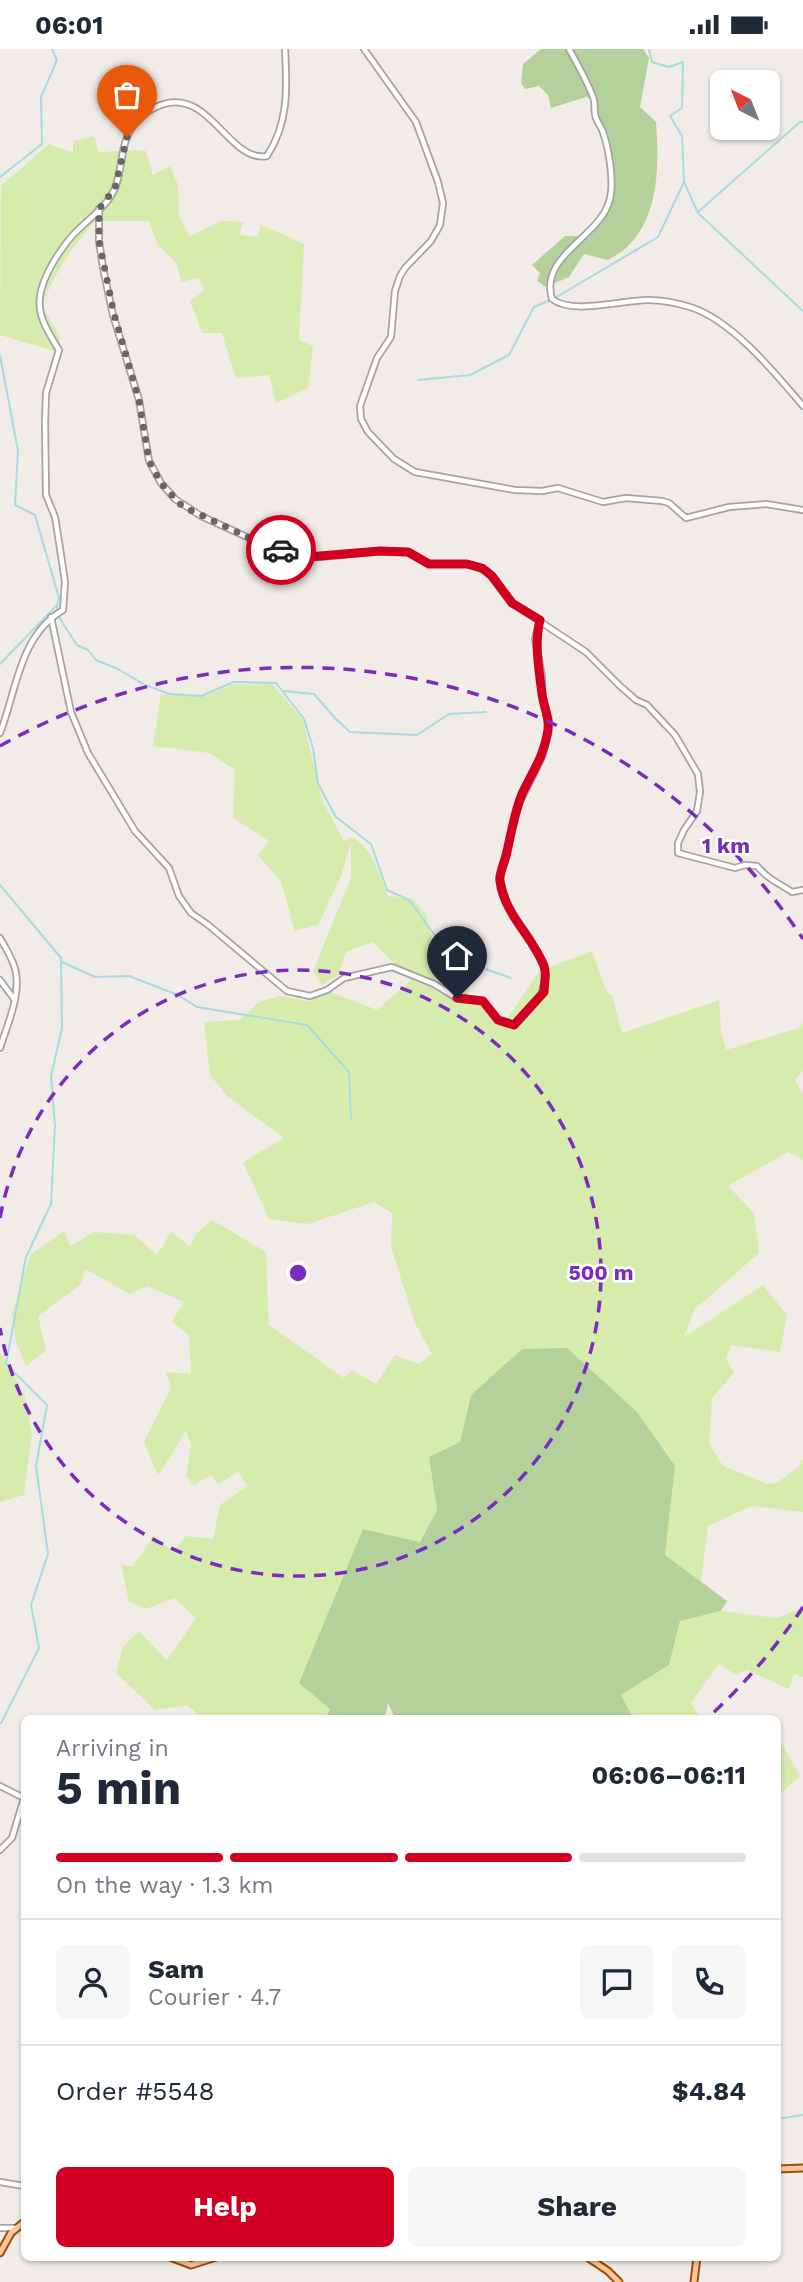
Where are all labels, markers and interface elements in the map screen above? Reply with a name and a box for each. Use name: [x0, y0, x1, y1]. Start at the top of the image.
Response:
text: 06:01: [35, 10, 104, 40]
pin: [97, 65, 157, 137]
north arrow: [710, 70, 780, 140]
map controls: [710, 70, 780, 140]
icon: bag: [108, 76, 146, 114]
courier: [246, 515, 316, 585]
icon: car: [262, 531, 300, 569]
text: 1 km: [702, 833, 750, 858]
pin: [427, 926, 487, 998]
icon: home: [438, 937, 476, 975]
text: 500 m: [568, 1260, 634, 1285]
centre of rings: [286, 1261, 310, 1285]
text: Arriving in: [56, 1735, 169, 1762]
text: 06:06–06:11: [592, 1760, 746, 1790]
text: 5 min: [56, 1761, 181, 1815]
text: On the way · 1.3 km: [56, 1872, 274, 1899]
button: person: [56, 1945, 130, 2019]
button: chat: [580, 1945, 654, 2019]
button: phone: [672, 1945, 746, 2019]
text: Sam: [148, 1954, 204, 1984]
text: Courier · 4.7: [148, 1984, 281, 2011]
text: Order #5548: [56, 2076, 214, 2106]
text: $4.84: [672, 2076, 746, 2106]
button: Help: [56, 2167, 394, 2247]
button: Share: [408, 2167, 746, 2247]

